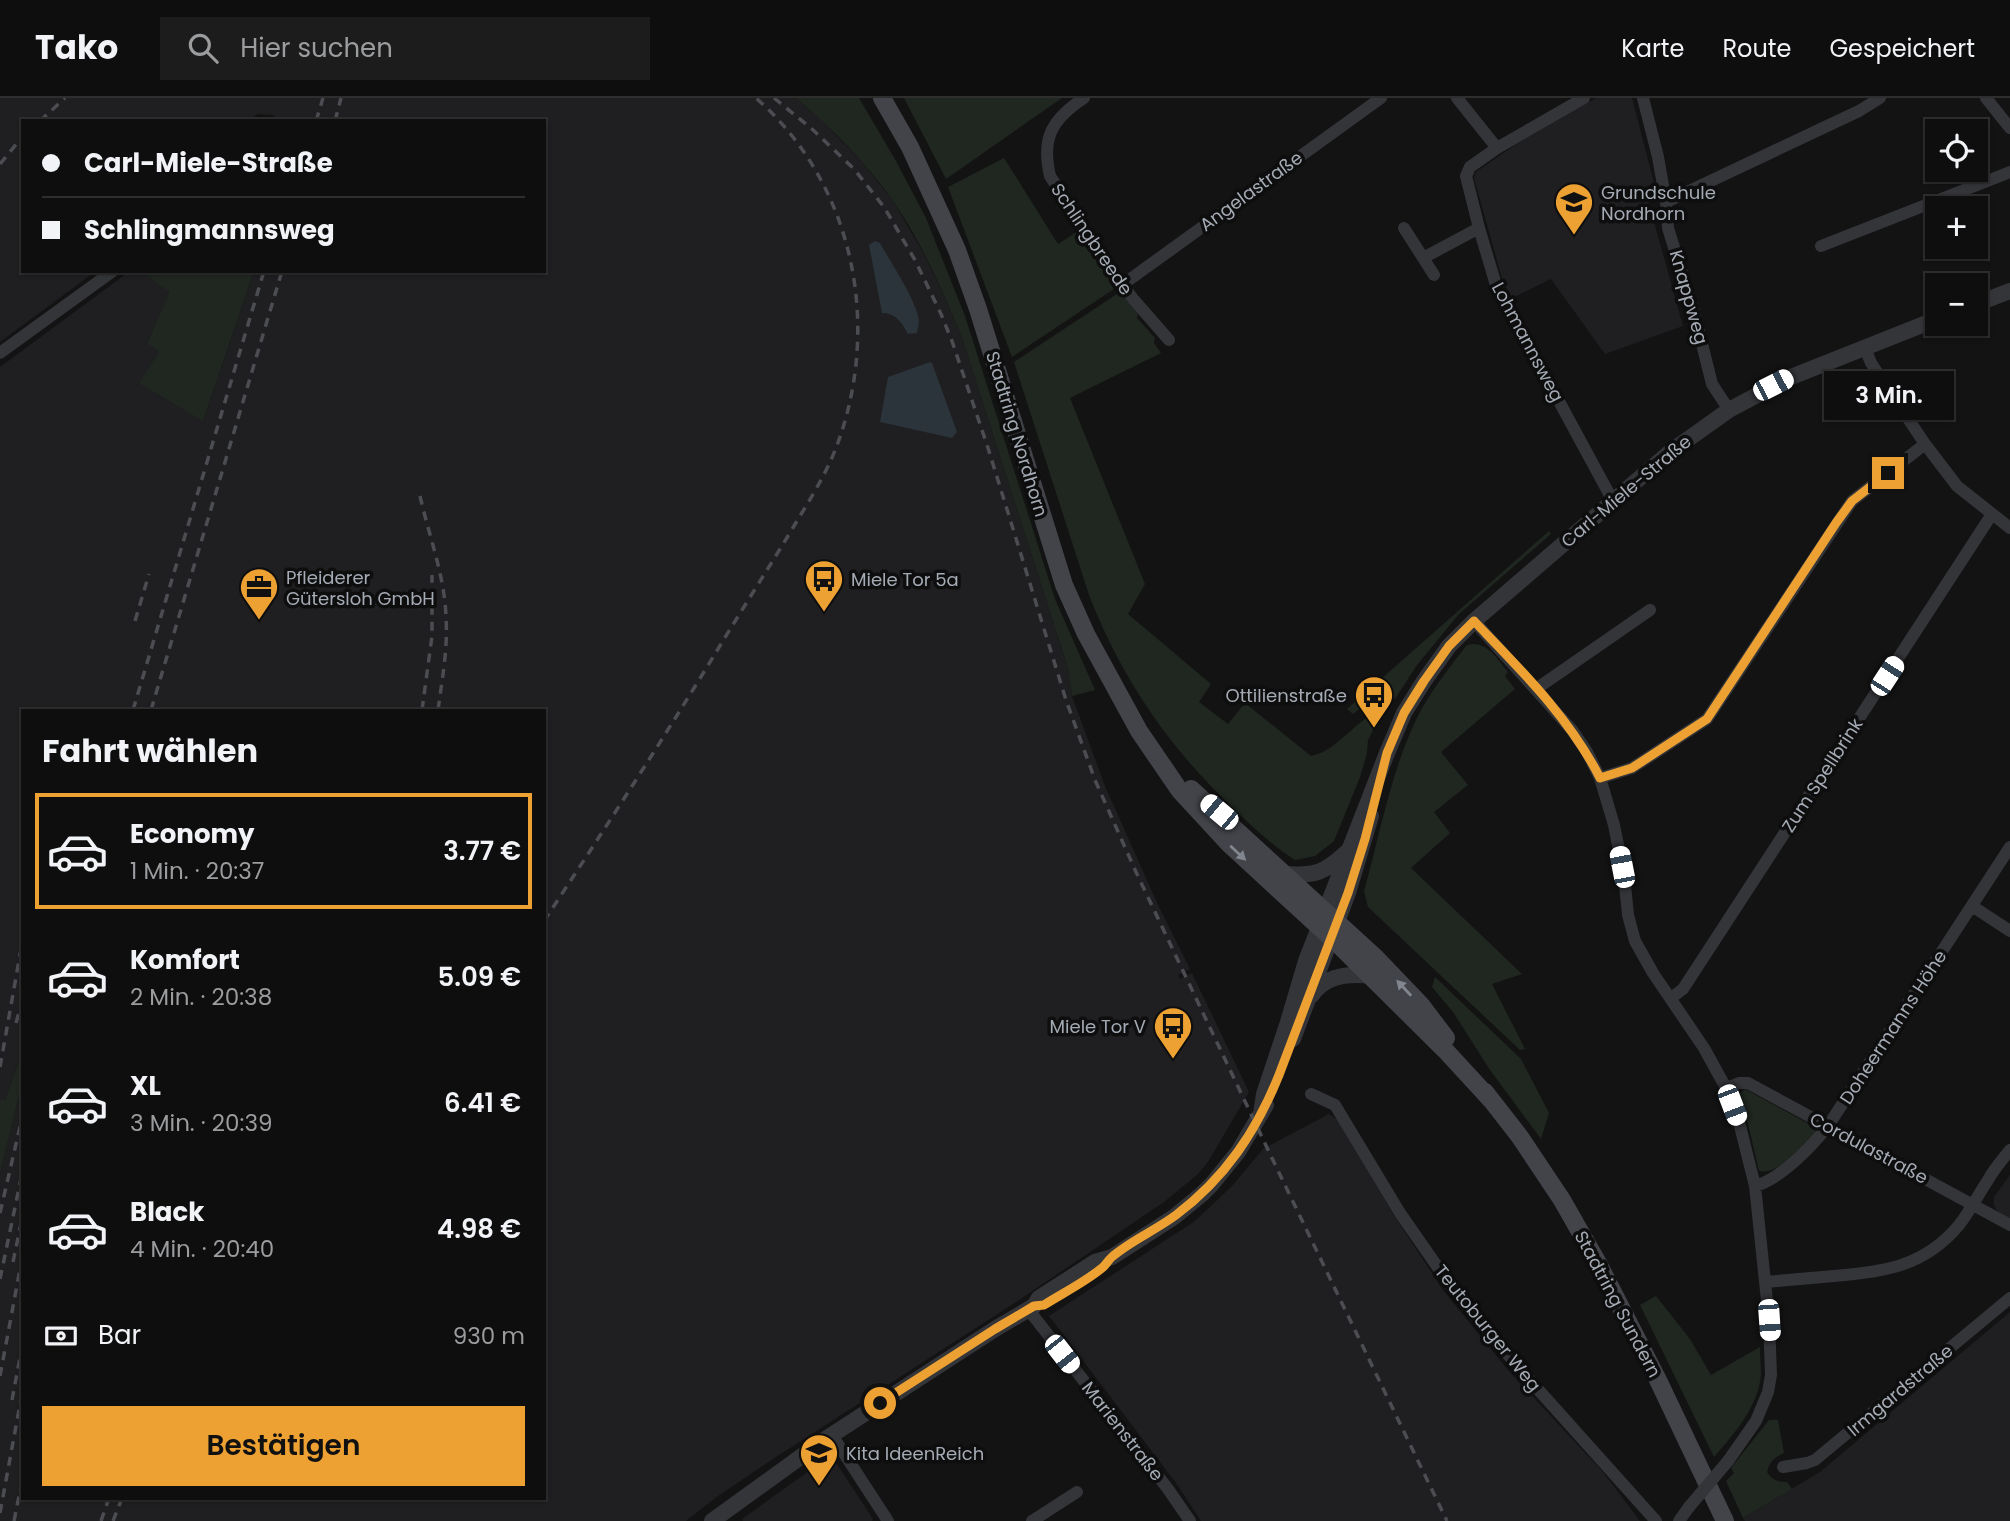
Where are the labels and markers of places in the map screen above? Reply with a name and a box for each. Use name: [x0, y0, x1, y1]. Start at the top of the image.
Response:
place label: Grundschule Nordhorn: [1601, 180, 1716, 226]
school or university icon: Grundschule Nordhorn: [1553, 181, 1595, 236]
bus stop icon: Miele Tor 5a: [803, 558, 845, 613]
place label: Pfleiderer Gütersloh GmbH: [286, 565, 435, 611]
office icon: Pfleiderer Gütersloh GmbH: [238, 566, 280, 621]
place label: Miele Tor 5a: [851, 567, 959, 592]
bus stop icon: Ottilienstraße: [1353, 674, 1395, 729]
place label: Ottilienstraße: [1226, 683, 1347, 708]
bus stop icon: Miele Tor V: [1152, 1005, 1194, 1060]
place label: Miele Tor V: [1050, 1014, 1146, 1039]
school or university icon: Kita IdeenReich: [798, 1432, 840, 1487]
place label: Kita IdeenReich: [846, 1441, 984, 1466]

